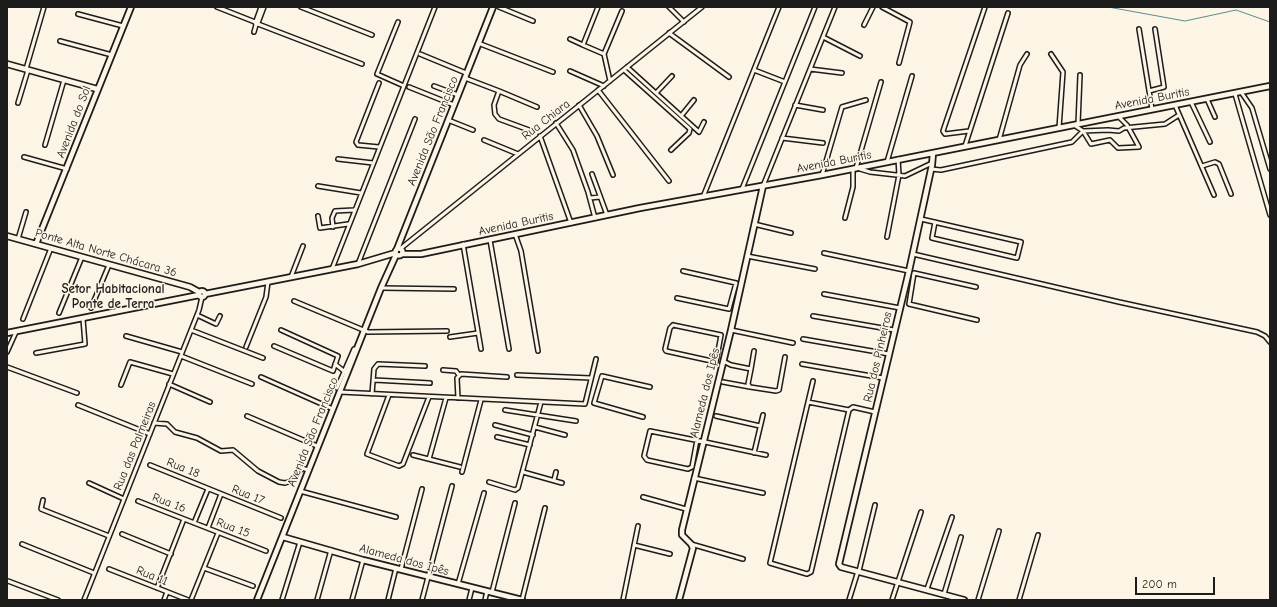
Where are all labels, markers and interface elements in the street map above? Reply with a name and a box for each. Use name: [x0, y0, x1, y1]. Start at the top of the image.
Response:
street label: Avenida São Francisco: [404, 74, 462, 188]
street label: Avenida do Sol: [54, 84, 94, 160]
street label: Avenida Buritis: [1113, 85, 1191, 113]
street label: Rua Chiara: [519, 97, 573, 143]
street label: Avenida Buritis: [795, 148, 873, 176]
street label: Avenida Buritis: [477, 209, 555, 239]
street label: Ponte Alta Norte Chácara 36: [34, 226, 178, 280]
district label: Setor Habitacional Ponte de Terra: [61, 281, 165, 312]
street label: Rua dos Pinheiros: [861, 310, 895, 404]
street label: Alameda dos Ipês: [687, 347, 723, 439]
street label: Avenida São Francisco: [284, 375, 342, 489]
street label: Rua das Palmeiras: [111, 400, 159, 492]
street label: Rua 18: [164, 455, 202, 481]
street label: Rua 17: [230, 482, 266, 508]
street label: Rua 16: [150, 490, 188, 516]
street label: Rua 15: [214, 515, 252, 541]
street label: Alameda dos Ipês: [358, 541, 450, 579]
street label: Rua 11: [134, 563, 170, 589]
scale bar: [1137, 569, 1217, 595]
text: 200 m: [1142, 577, 1177, 591]

